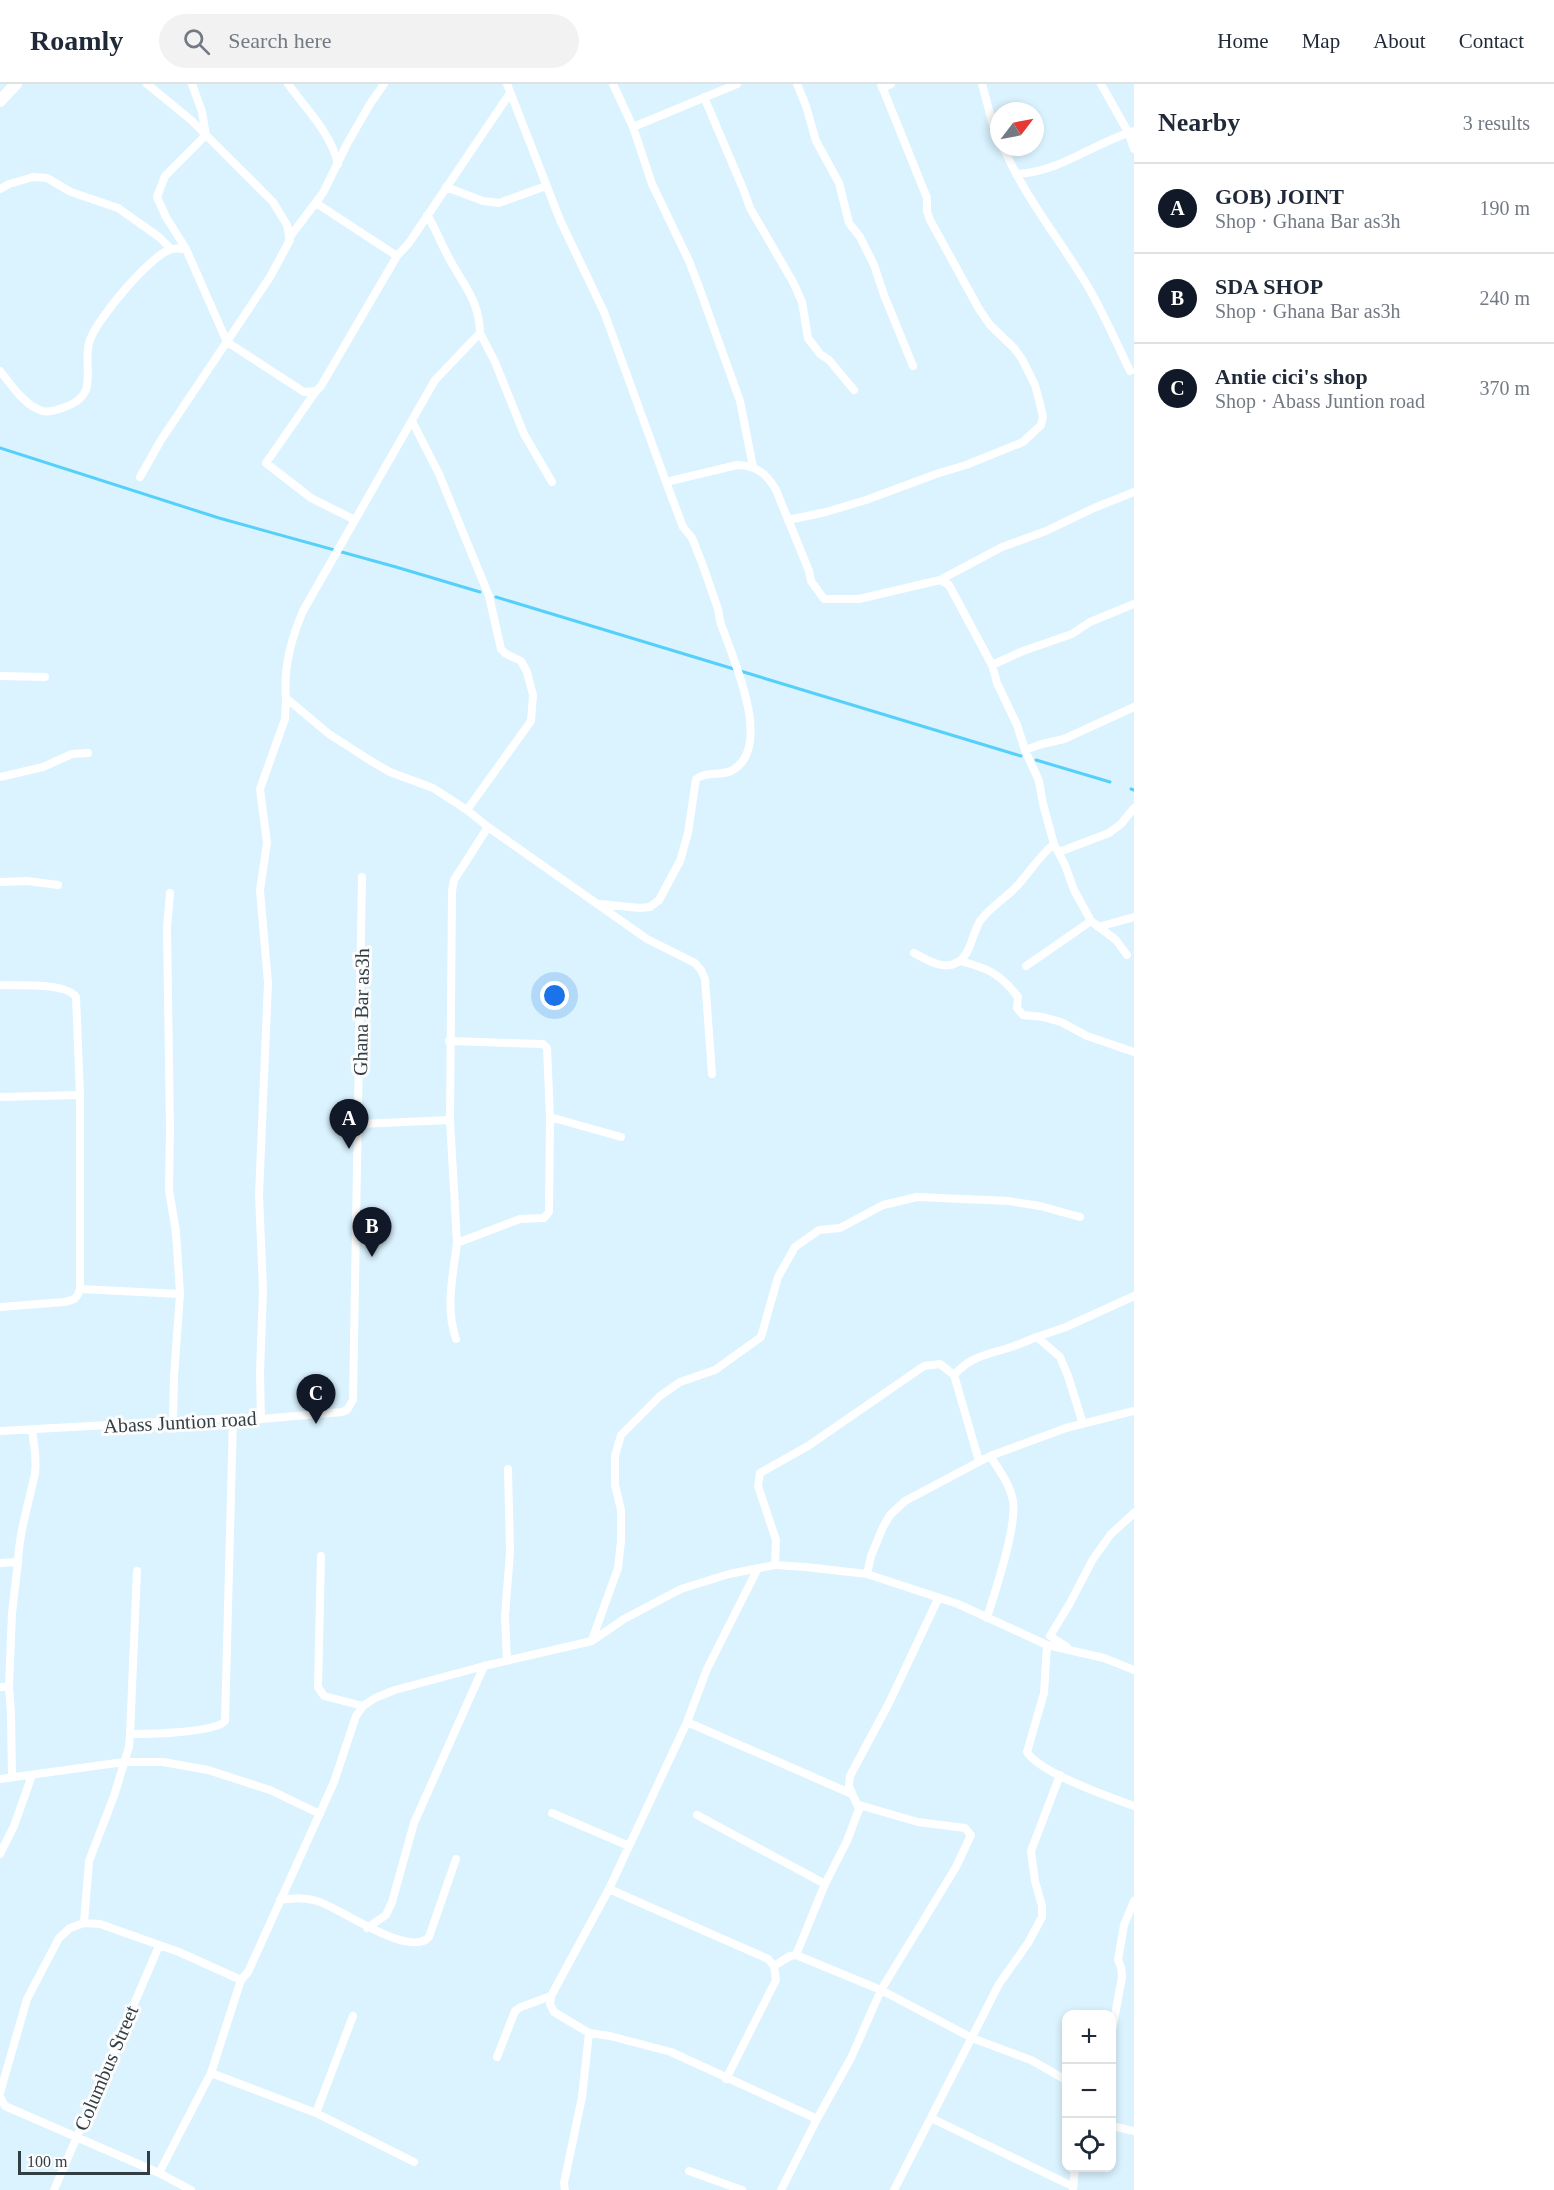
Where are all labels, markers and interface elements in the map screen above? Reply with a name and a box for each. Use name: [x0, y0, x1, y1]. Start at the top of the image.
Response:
search box: [159, 14, 579, 68]
text: Roamly: [30, 25, 123, 56]
icon: search: [180, 25, 213, 58]
text: Search here: [228, 28, 332, 53]
text: Home: [1217, 29, 1269, 53]
text: Map: [1302, 29, 1340, 53]
text: About: [1373, 29, 1426, 53]
text: Contact: [1459, 29, 1524, 53]
north arrow: [990, 102, 1044, 156]
text: Nearby: [1158, 108, 1240, 137]
text: 3 results: [1463, 112, 1530, 134]
text: GOB) JOINT: [1215, 184, 1344, 209]
text: A: [1170, 197, 1185, 219]
text: 190 m: [1479, 197, 1530, 219]
text: Shop · Ghana Bar as3h: [1215, 210, 1401, 232]
text: SDA SHOP: [1215, 274, 1323, 299]
text: B: [1171, 287, 1184, 309]
text: 240 m: [1479, 287, 1530, 309]
text: Shop · Ghana Bar as3h: [1215, 300, 1401, 322]
text: Antie cici's shop: [1215, 364, 1368, 389]
text: C: [1170, 377, 1185, 399]
text: 370 m: [1479, 377, 1530, 399]
text: Shop · Abass Juntion road: [1215, 390, 1425, 412]
street label: Ghana Bar as3h: [349, 948, 373, 1076]
your location: [540, 981, 569, 1010]
pin: A: [330, 1100, 368, 1149]
pin: B: [352, 1208, 392, 1257]
pin: C: [296, 1374, 336, 1424]
street label: Abass Juntion road: [103, 1407, 257, 1437]
street label: Columbus Street: [70, 2002, 142, 2134]
map controls: [1062, 2010, 1116, 2172]
button: +: [1062, 2010, 1116, 2064]
button: −: [1062, 2064, 1116, 2118]
button: locate: [1062, 2118, 1116, 2172]
scale bar: [18, 2148, 150, 2176]
text: 100 m: [27, 2153, 67, 2170]

